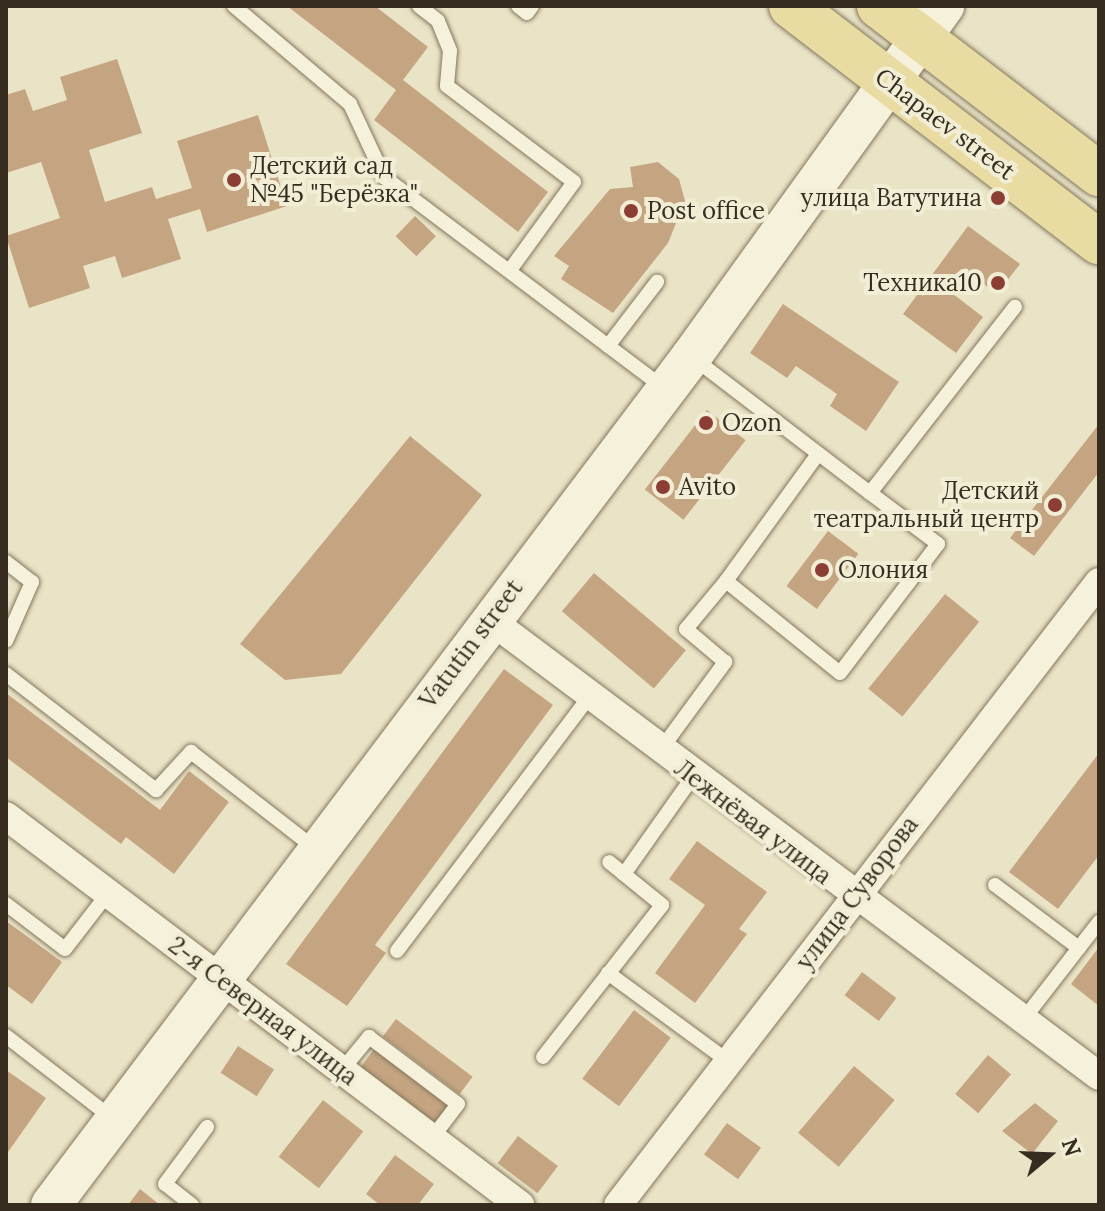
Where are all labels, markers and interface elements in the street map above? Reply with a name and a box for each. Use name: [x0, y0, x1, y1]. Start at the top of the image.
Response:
street label: Chapaev street: [870, 62, 1020, 186]
place label: Детский сад №45 "Берёзка": [250, 152, 418, 208]
marker: Детский сад №45 "Берёзка": [225, 171, 243, 189]
place label: улица Ватутина: [801, 184, 982, 212]
marker: улица Ватутина: [989, 189, 1007, 207]
place label: Post office: [647, 197, 765, 225]
marker: Post office: [622, 202, 640, 220]
place label: Техника10: [863, 269, 982, 297]
marker: Техника10: [989, 274, 1007, 292]
place label: Ozon: [722, 409, 782, 437]
marker: Ozon: [697, 414, 715, 432]
place label: Avito: [679, 473, 736, 501]
place label: Детский театральный центр: [814, 477, 1039, 533]
marker: Avito: [654, 478, 672, 496]
marker: Детский театральный центр: [1046, 496, 1064, 514]
place label: Олония: [838, 556, 928, 584]
marker: Олония: [813, 561, 831, 579]
street label: Vatutin street: [413, 574, 529, 714]
street label: Лежнёвая улица: [669, 754, 837, 890]
street label: улица Суворова: [790, 811, 924, 975]
street label: 2-я Северная улица: [163, 931, 363, 1091]
north arrow: [1009, 1115, 1089, 1195]
text: N: [1056, 1135, 1088, 1160]

